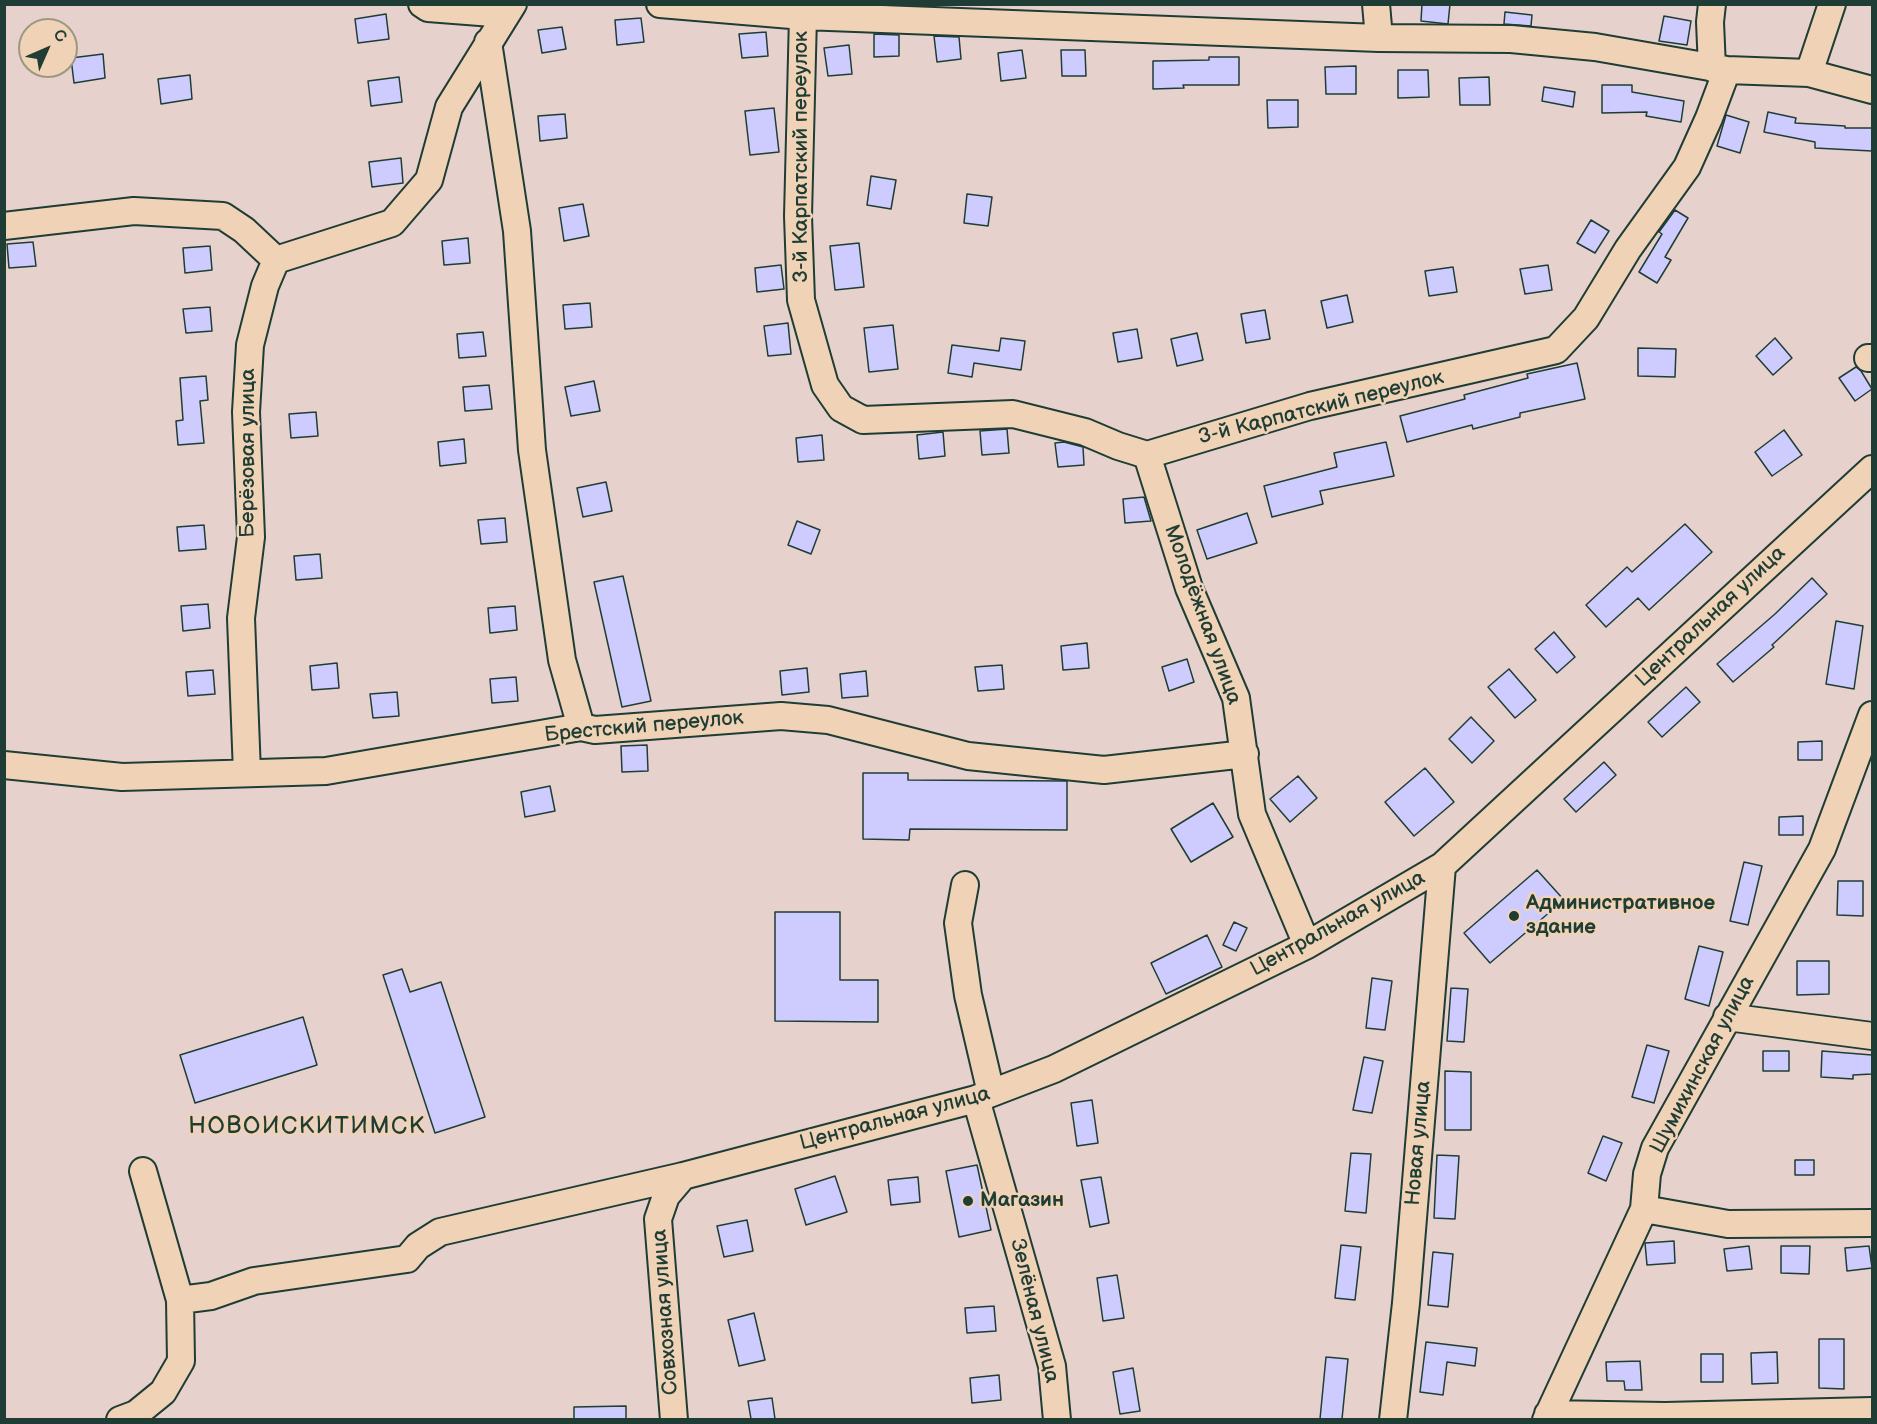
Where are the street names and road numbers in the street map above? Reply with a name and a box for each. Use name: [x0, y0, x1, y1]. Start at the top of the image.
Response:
street label: 3-й Карпатский переулок: [789, 31, 815, 283]
street label: 3-й Карпатский переулок: [1196, 365, 1446, 451]
street label: Берёзовая улица: [236, 368, 262, 538]
street label: Молодёжная улица: [1158, 522, 1246, 708]
street label: Центральная улица: [1631, 541, 1791, 693]
street label: Брестский переулок: [543, 706, 745, 748]
street label: Центральная улица: [1246, 866, 1430, 982]
street label: Шумихинская улица: [1645, 972, 1761, 1158]
street label: Новая улица: [1401, 1079, 1437, 1207]
street label: Центральная улица: [797, 1081, 993, 1157]
street label: Совхозная улица: [648, 1228, 684, 1396]
street label: Зелёная улица: [1004, 1237, 1064, 1385]

